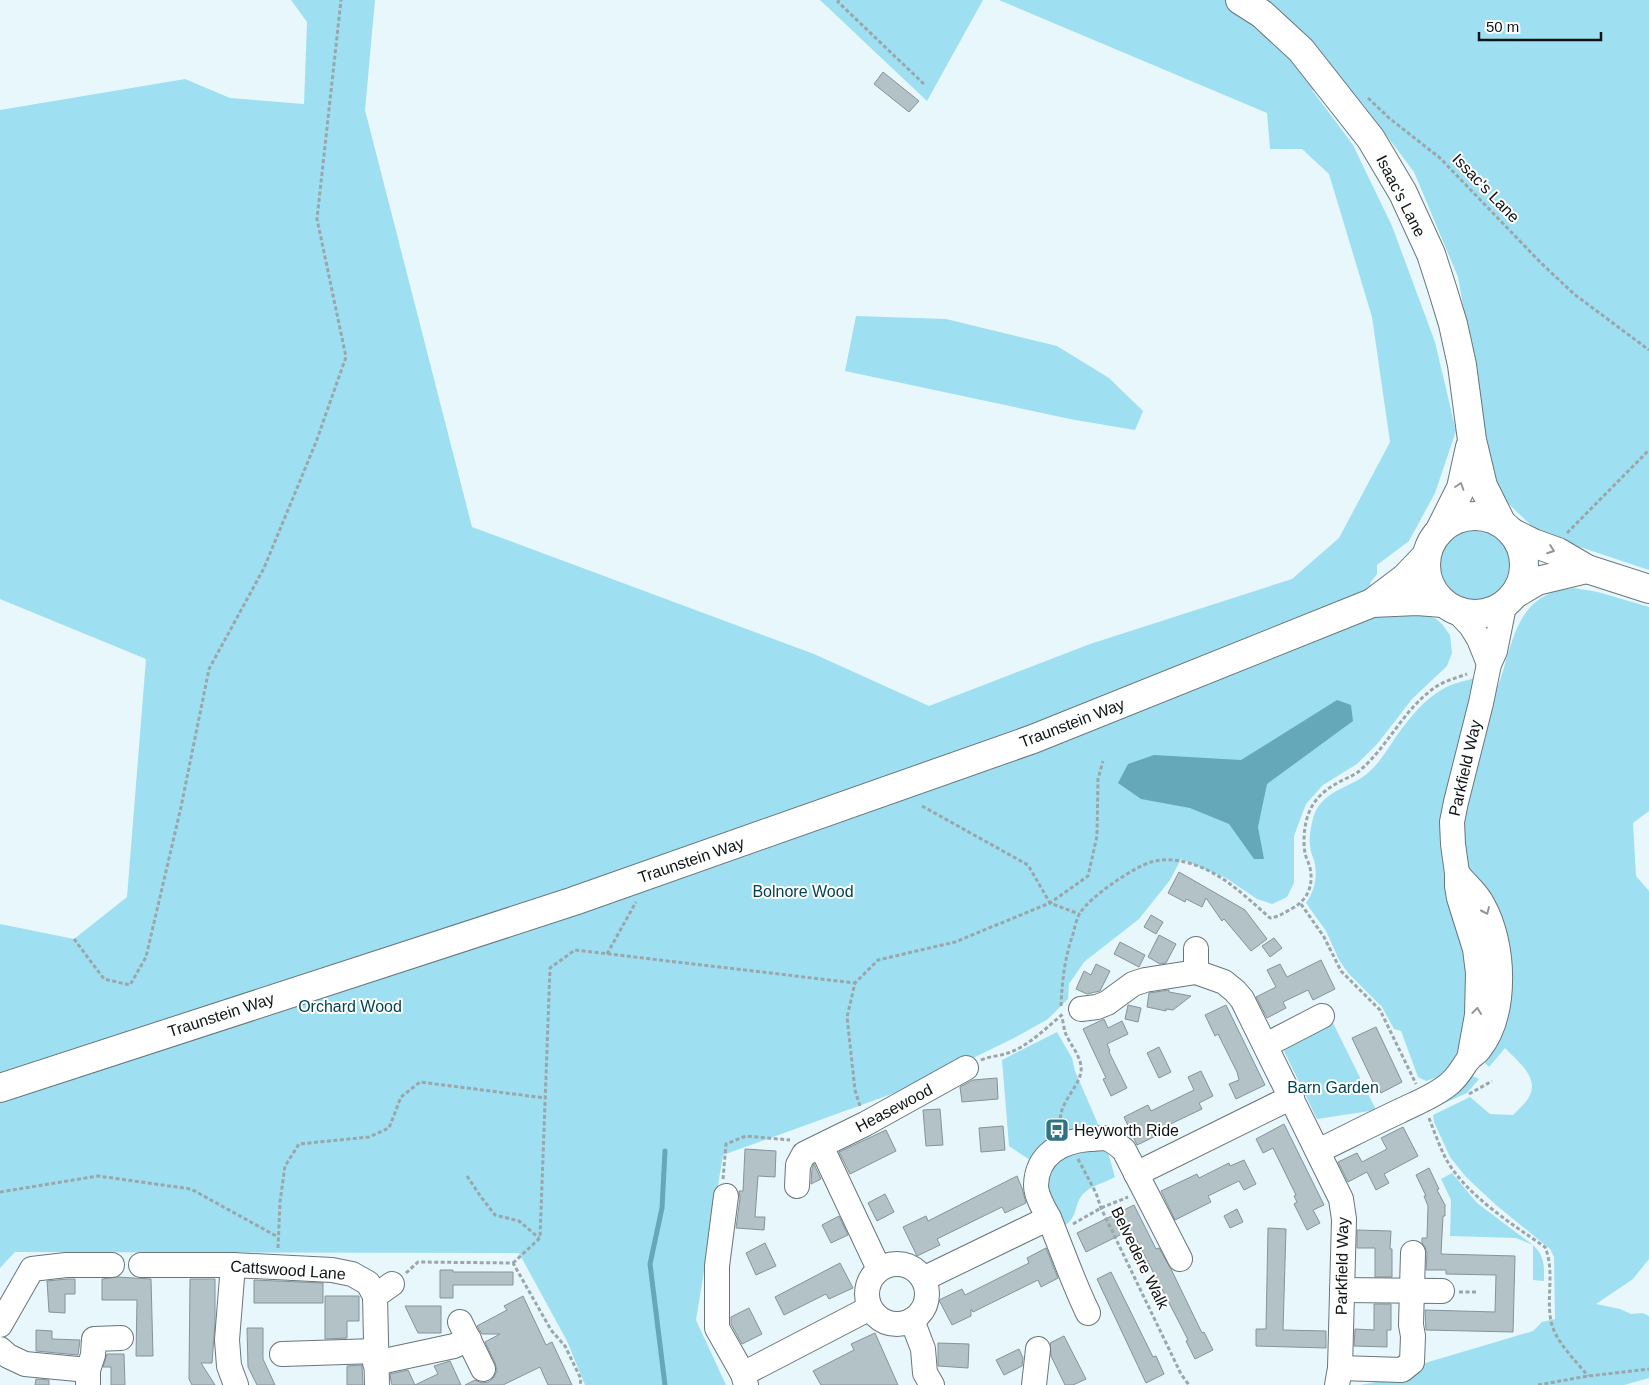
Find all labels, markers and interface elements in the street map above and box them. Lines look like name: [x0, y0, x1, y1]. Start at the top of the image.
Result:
scale bar: [1479, 10, 1602, 42]
text: 50 m: [1486, 18, 1519, 35]
street label: Issac's Lane: [1449, 150, 1523, 226]
street label: Isaac's Lane: [1373, 152, 1429, 240]
one-way arrow: [1455, 483, 1465, 491]
one-way arrow: [1546, 544, 1554, 554]
street label: Traunstein Way: [1017, 695, 1127, 751]
street label: Parkfield Way: [1446, 718, 1484, 818]
street label: Traunstein Way: [636, 834, 746, 886]
park label: Bolnore Wood: [752, 883, 854, 900]
one-way arrow: [1480, 906, 1491, 915]
street label: Traunstein Way: [166, 990, 276, 1040]
park label: Orchard Wood: [298, 998, 402, 1015]
one-way arrow: [1471, 1006, 1482, 1014]
park label: Barn Garden: [1287, 1079, 1379, 1096]
street label: Heasewood: [853, 1081, 935, 1135]
bus stop icon: Heyworth Ride: [1044, 1117, 1070, 1143]
place label: Heyworth Ride: [1074, 1122, 1179, 1139]
street label: Belvedere Walk: [1108, 1204, 1173, 1313]
street label: Parkfield Way: [1333, 1217, 1351, 1315]
street label: Cattswood Lane: [230, 1257, 346, 1283]

